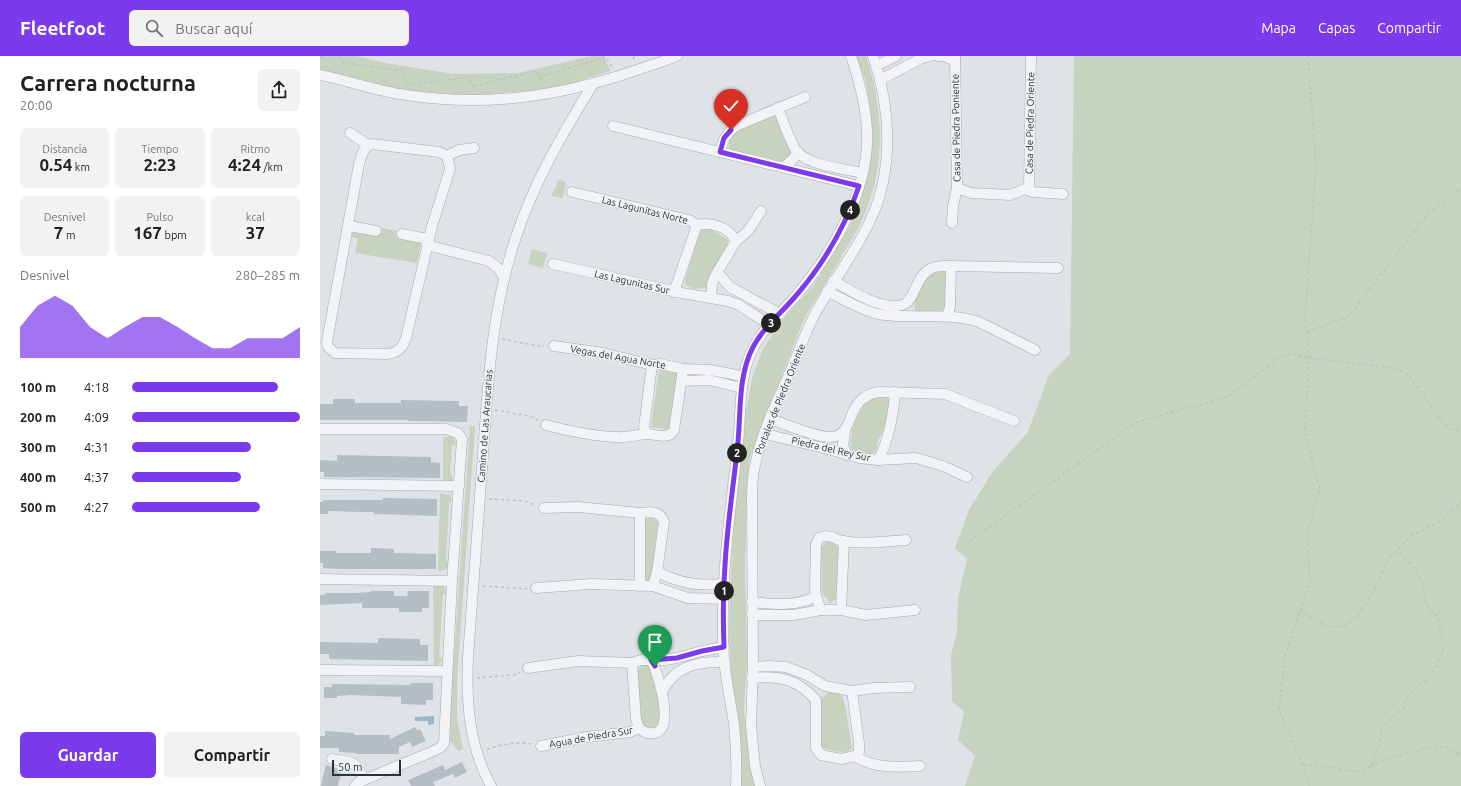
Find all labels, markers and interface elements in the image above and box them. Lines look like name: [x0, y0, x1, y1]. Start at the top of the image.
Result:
search box: [129, 10, 409, 46]
text: Fleetfoot: [20, 17, 105, 39]
icon: search: [143, 17, 165, 39]
text: Buscar aquí: [175, 20, 252, 37]
text: Mapa: [1261, 20, 1296, 36]
text: Capas: [1318, 20, 1355, 36]
text: Compartir: [1377, 20, 1441, 36]
button: share: [258, 69, 300, 111]
text: Carrera nocturna: [20, 70, 196, 95]
street label: Casa de Piedra Oriente: [1024, 72, 1036, 174]
street label: Casa de Piedra Poniente: [950, 74, 962, 182]
pin: [714, 89, 748, 130]
icon: check: [720, 95, 742, 117]
text: 20:00: [20, 98, 53, 112]
text: Distancia: [42, 143, 87, 155]
text: Tiempo: [141, 143, 179, 155]
text: Ritmo: [240, 143, 270, 155]
text: 0.54: [39, 155, 72, 174]
text: 2:23: [144, 155, 176, 174]
text: 4:24: [228, 155, 261, 174]
text: km: [72, 161, 90, 173]
text: /km: [261, 161, 283, 173]
street label: Las Lagunitas Norte: [601, 194, 689, 226]
pin: 4: [840, 200, 860, 220]
text: 4: [847, 204, 853, 216]
text: Desnivel: [44, 211, 86, 223]
text: Pulso: [147, 211, 173, 223]
text: kcal: [246, 211, 265, 223]
text: 7: [54, 223, 63, 242]
text: 167: [133, 223, 162, 242]
text: 37: [246, 223, 265, 242]
text: m: [63, 229, 75, 241]
text: bpm: [162, 229, 187, 241]
text: Desnivel: [20, 268, 69, 282]
text: 280–285 m: [235, 268, 300, 282]
street label: Las Lagunitas Sur: [593, 268, 671, 296]
pin: 3: [761, 313, 781, 333]
text: 3: [768, 317, 774, 329]
street label: Portales de Piedra Oriente: [753, 342, 807, 456]
street label: Vegas del Agua Norte: [569, 343, 667, 371]
street label: Camino de Las Araucarias: [476, 369, 494, 483]
text: 100 m: [20, 380, 56, 394]
text: 4:18: [84, 380, 109, 394]
text: 200 m: [20, 410, 56, 424]
text: 4:09: [84, 410, 109, 424]
street label: Piedra del Rey Sur: [790, 435, 872, 463]
text: 300 m: [20, 440, 56, 454]
text: 4:31: [84, 440, 109, 454]
pin: 2: [727, 443, 747, 463]
text: 2: [734, 447, 740, 459]
text: 400 m: [20, 470, 56, 484]
text: 4:37: [84, 470, 109, 484]
text: 500 m: [20, 500, 56, 514]
text: 4:27: [84, 500, 109, 514]
pin: 1: [714, 581, 734, 601]
text: 1: [721, 585, 727, 597]
pin: [638, 625, 672, 666]
icon: arrive: [644, 631, 666, 653]
street label: Agua de Piedra Sur: [548, 724, 634, 750]
button: Guardar: [20, 732, 156, 778]
button: Compartir: [164, 732, 300, 778]
scale bar: [332, 758, 401, 777]
text: 50 m: [338, 761, 362, 773]

